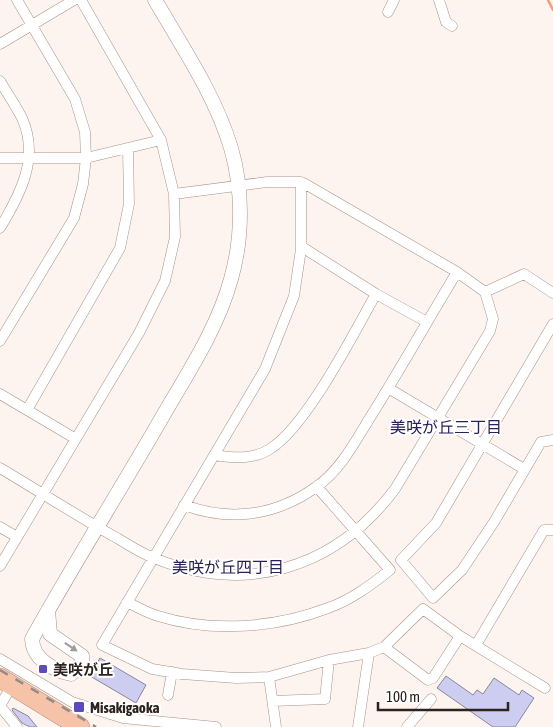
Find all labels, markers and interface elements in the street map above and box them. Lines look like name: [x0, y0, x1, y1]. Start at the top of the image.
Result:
district label: 美咲が丘三丁目: [390, 418, 502, 436]
district label: 美咲が丘四丁目: [172, 558, 284, 576]
one-way arrow: [64, 642, 78, 652]
place label: 美咲が丘: [53, 661, 113, 678]
marker: 美咲が丘: [37, 663, 49, 675]
scale bar: [378, 680, 508, 712]
text: 100 m: [386, 688, 420, 705]
place label: Misakigaoka: [90, 699, 160, 716]
marker: Misakigaoka: [72, 700, 86, 714]

